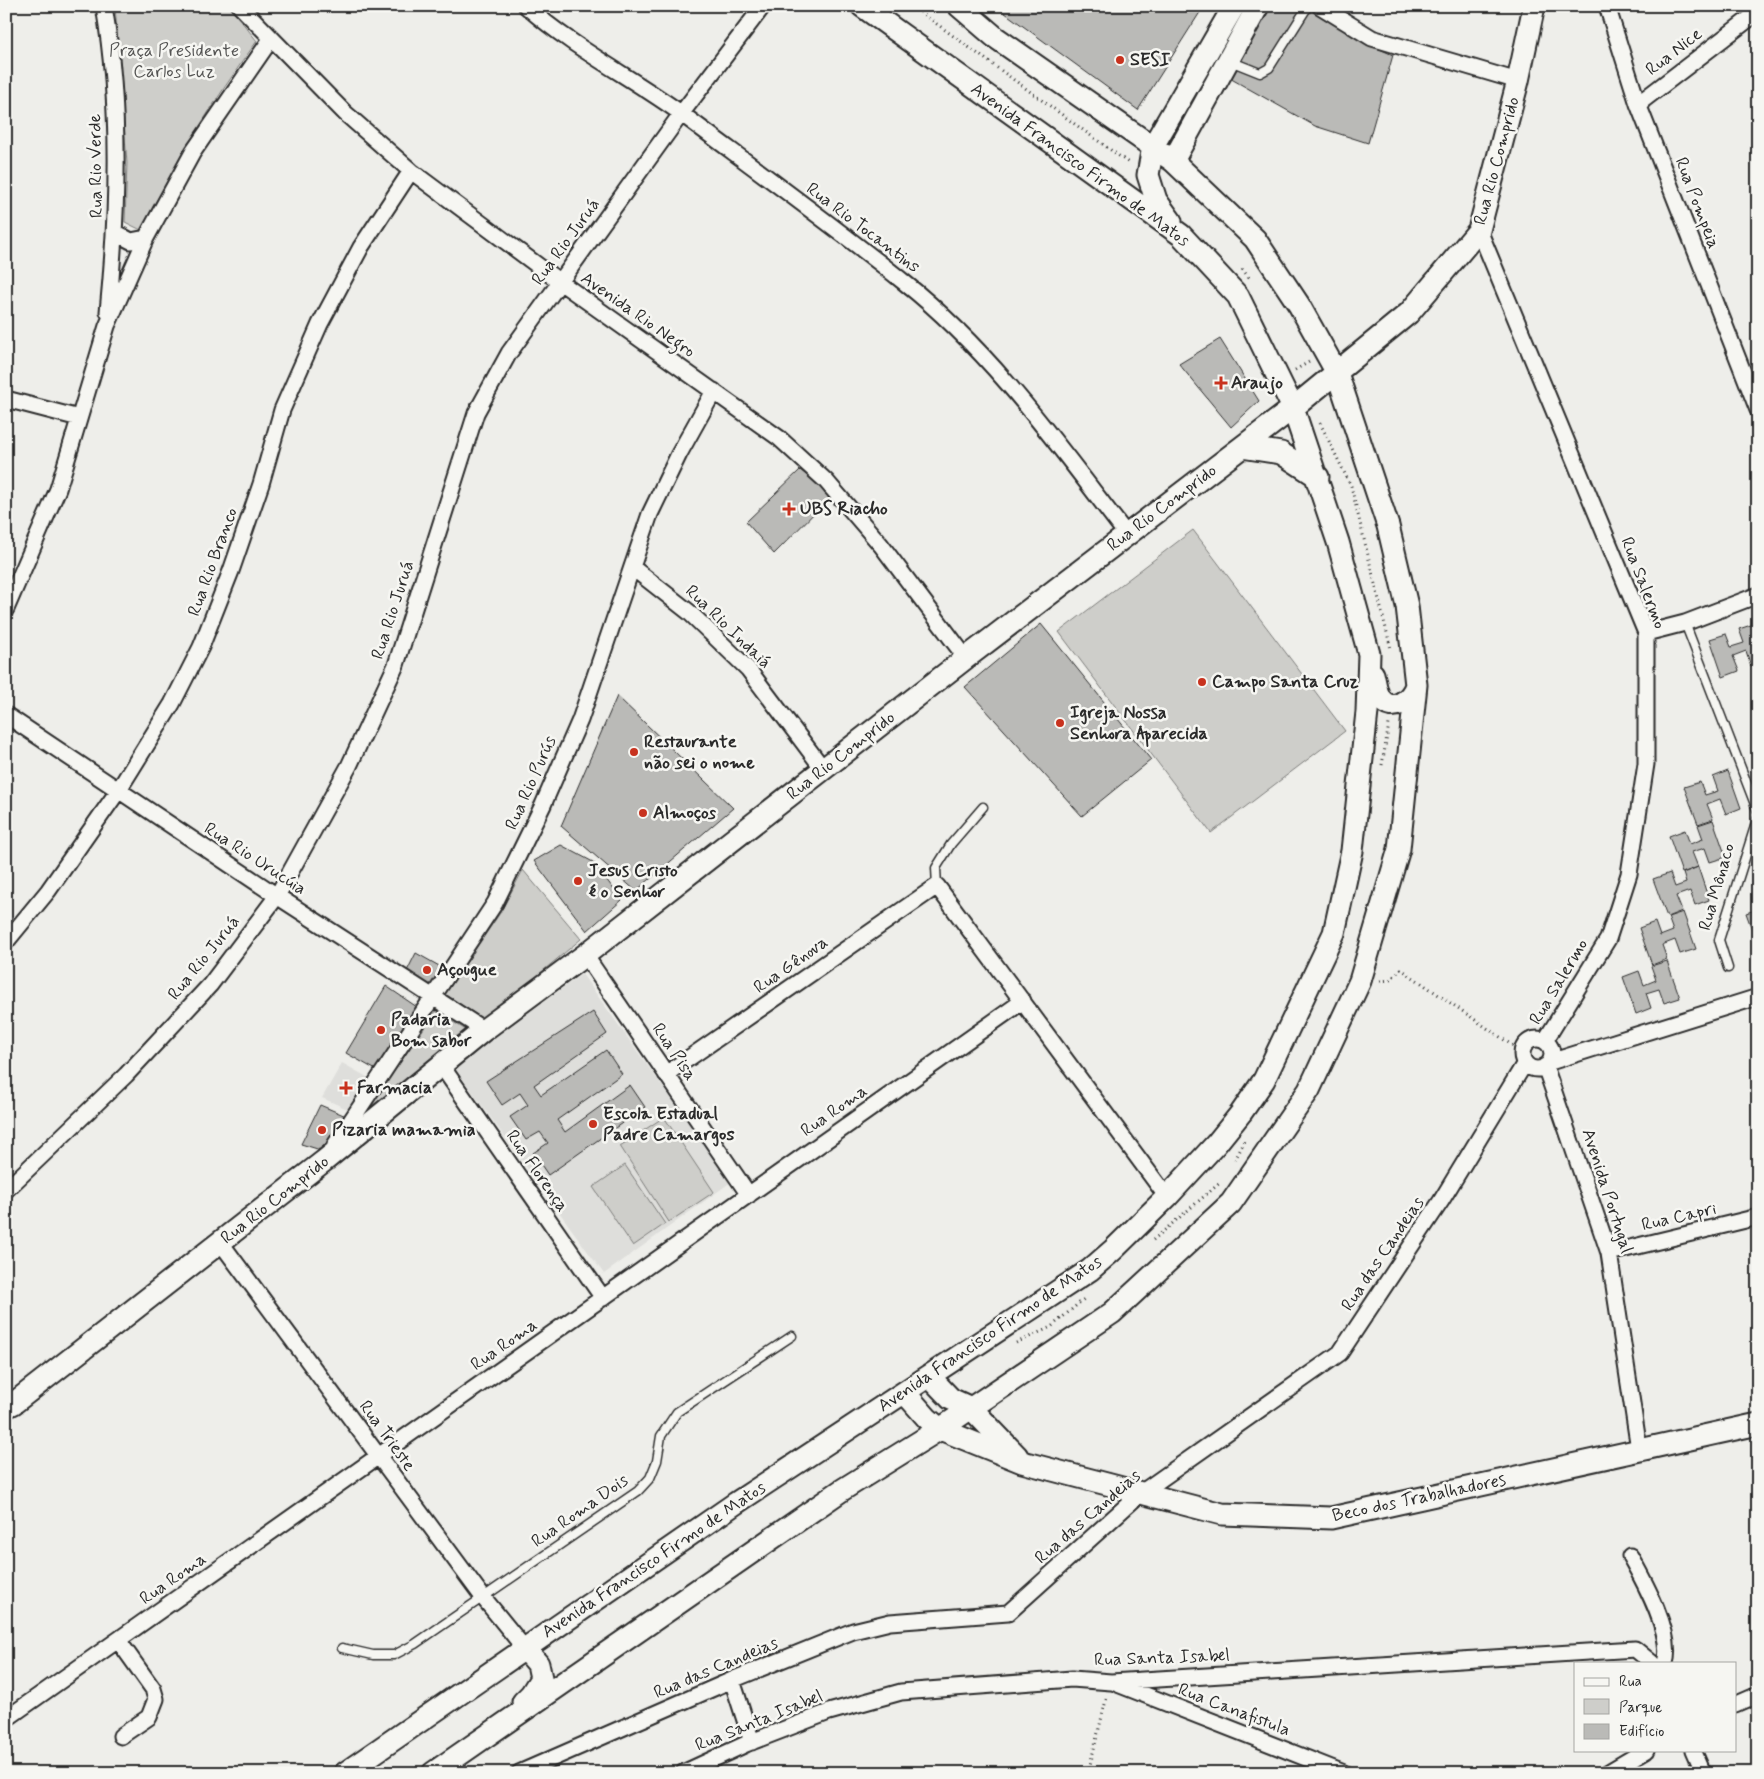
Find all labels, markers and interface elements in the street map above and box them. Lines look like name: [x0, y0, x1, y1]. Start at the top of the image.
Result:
street label: Rua Nice: [1641, 22, 1707, 82]
park label: Praça Presidente Carlos Luz: [109, 39, 239, 84]
place label: SESI: [1130, 48, 1171, 72]
marker: SESI: [1114, 54, 1126, 66]
street label: Avenida Francisco Firmo de Matos: [966, 77, 1194, 253]
street label: Rua Rio Comprido: [1468, 94, 1526, 228]
street label: Rua Rio Verde: [83, 114, 109, 218]
street label: Rua Pompeia: [1669, 154, 1725, 252]
street label: Rua Rio Tocantins: [801, 177, 925, 279]
street label: Rua Rio Juruá: [526, 194, 606, 290]
street label: Avenida Rio Negro: [575, 266, 700, 365]
place label: Araujo: [1231, 371, 1283, 395]
marker: Araujo: [1215, 377, 1227, 389]
street label: Rua Rio Comprido: [1102, 459, 1222, 557]
place label: UBS Riacho: [800, 497, 888, 521]
marker: UBS Riacho: [782, 502, 796, 516]
street label: Rua Rio Branco: [182, 504, 244, 620]
street label: Rua Salermo: [1615, 534, 1671, 632]
street label: Rua Rio Juruá: [366, 558, 420, 662]
street label: Rua Rio Indaiá: [680, 580, 776, 674]
place label: Campo Santa Cruz: [1212, 670, 1359, 694]
marker: Campo Santa Cruz: [1196, 676, 1208, 688]
place label: Igreja Nossa Senhora Aparecida: [1070, 701, 1208, 747]
street label: Rua Rio Comprido: [782, 706, 900, 806]
marker: Igreja Nossa Senhora Aparecida: [1054, 717, 1066, 729]
place label: Restaurante não sei o nome: [644, 730, 755, 775]
street label: Rua Rio Purús: [500, 732, 562, 834]
marker: Restaurante não sei o nome: [628, 746, 640, 758]
place label: Almoços: [653, 801, 716, 825]
marker: Almoços: [637, 807, 649, 819]
street label: Rua Rio Urucúia: [199, 817, 311, 901]
street label: Rua Mônaco: [1693, 841, 1741, 933]
place label: Jesus Cristo é o Senhor: [588, 859, 678, 904]
marker: Jesus Cristo é o Senhor: [572, 875, 584, 887]
street label: Rua Rio Juruá: [162, 911, 246, 1005]
street label: Rua Gênova: [749, 931, 833, 999]
street label: Rua Salermo: [1524, 935, 1594, 1029]
place label: Açougue: [437, 958, 497, 982]
marker: Açougue: [421, 964, 433, 976]
place label: Padaria Bom sabor: [391, 1008, 472, 1053]
street label: Rua Pisa: [646, 1019, 702, 1085]
marker: Padaria Bom sabor: [375, 1024, 387, 1036]
place label: Farmacia: [357, 1076, 432, 1100]
street label: Rua Roma: [796, 1079, 872, 1143]
marker: Farmacia: [339, 1081, 353, 1095]
place label: Escola Estadual Padre Camargos: [603, 1102, 734, 1147]
place label: Pizaria mamamia: [332, 1118, 476, 1142]
marker: Escola Estadual Padre Camargos: [587, 1118, 599, 1130]
marker: Pizaria mamamia: [316, 1124, 328, 1136]
street label: Rua Florença: [500, 1125, 574, 1217]
street label: Avenida Portugal: [1576, 1126, 1638, 1256]
street label: Rua Rio Comprido: [216, 1150, 334, 1250]
street label: Rua das Candeias: [1336, 1192, 1430, 1316]
street label: Rua Capri: [1639, 1197, 1719, 1237]
street label: Avenida Francisco Firmo de Matos: [873, 1250, 1107, 1418]
street label: Rua Roma: [466, 1313, 542, 1377]
street label: Rua Trieste: [353, 1396, 421, 1476]
street label: Rua das Candeias: [1030, 1464, 1146, 1570]
street label: Beco dos Trabalhadores: [1330, 1468, 1508, 1528]
street label: Rua Roma Dois: [527, 1469, 633, 1553]
street label: Avenida Francisco Firmo de Matos: [537, 1476, 771, 1644]
street label: Rua Roma: [135, 1547, 211, 1611]
street label: Rua das Candeias: [650, 1631, 782, 1705]
street label: Rua Santa Isabel: [1094, 1644, 1230, 1672]
legend: [1574, 1662, 1736, 1752]
text: Rua: [1619, 1672, 1642, 1692]
street label: Rua Canafistula: [1175, 1678, 1293, 1742]
street label: Rua Santa Isabel: [692, 1684, 826, 1758]
text: Parque: [1619, 1698, 1662, 1718]
text: Edifício: [1619, 1722, 1664, 1742]

